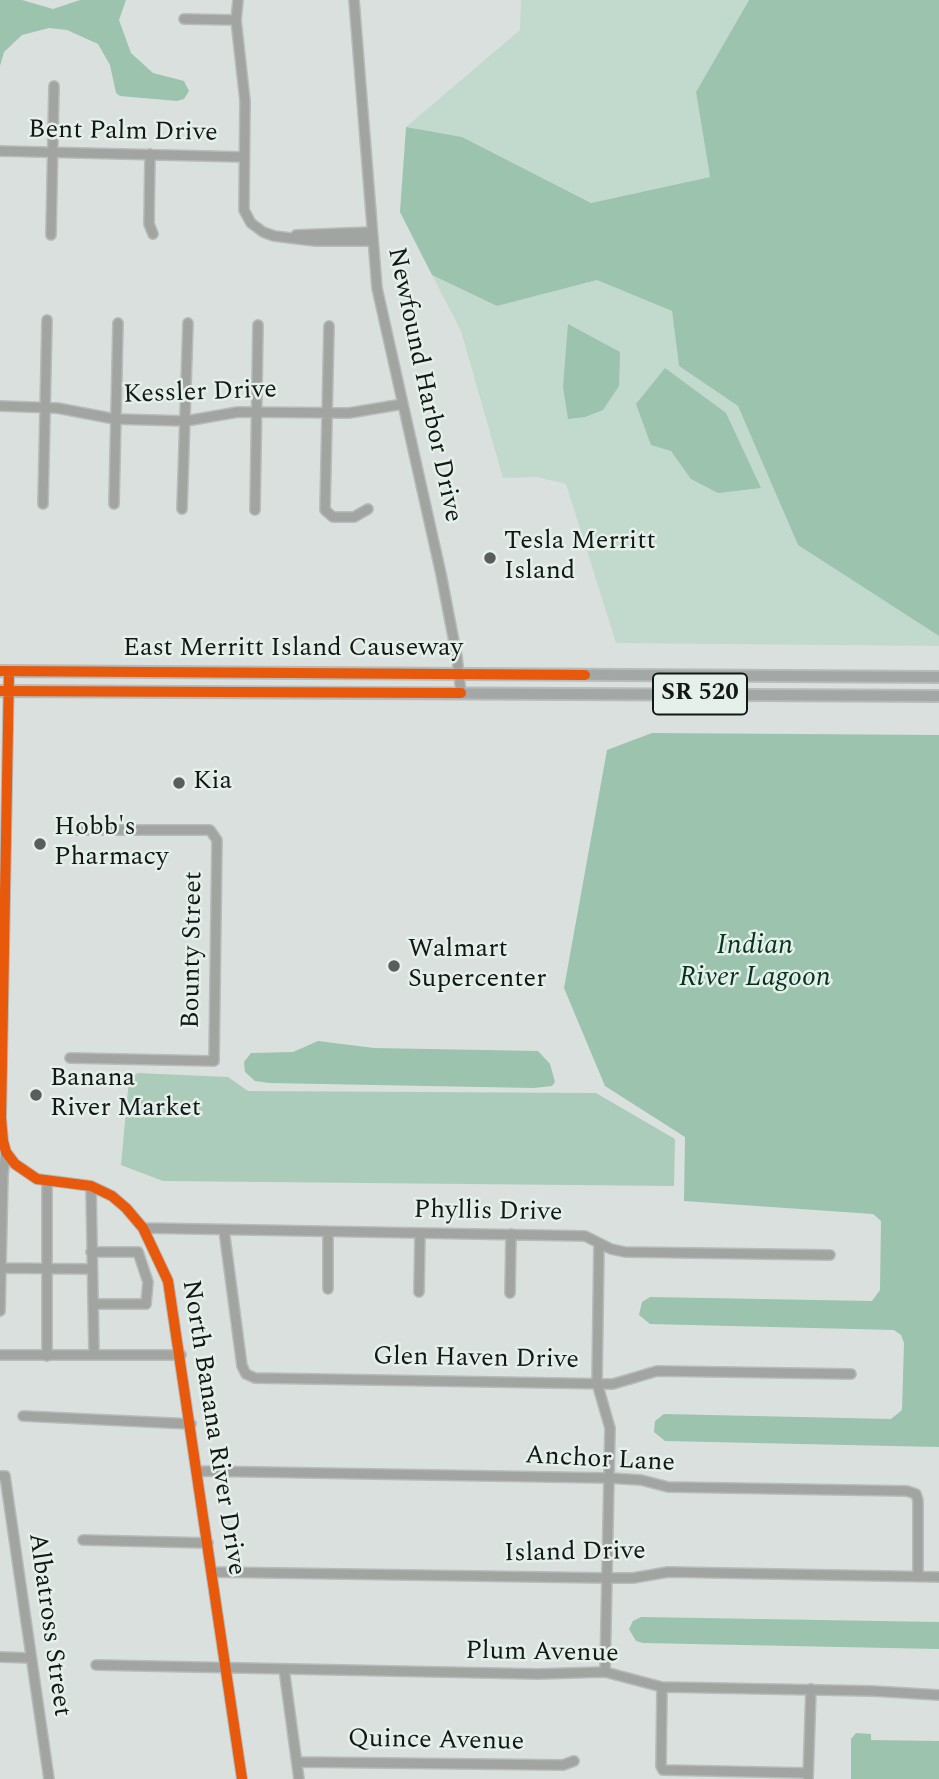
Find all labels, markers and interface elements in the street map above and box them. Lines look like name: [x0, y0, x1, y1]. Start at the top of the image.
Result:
street label: Bent Palm Drive: [28, 116, 218, 150]
street label: Newfound Harbor Drive: [379, 245, 467, 525]
street label: Kessler Drive: [123, 376, 277, 412]
place label: Tesla Merritt Island: [504, 527, 656, 588]
marker: Tesla Merritt Island: [482, 550, 498, 566]
street label: East Merritt Island Causeway: [123, 634, 463, 666]
road number: SR 520: [653, 674, 747, 714]
place label: Kia: [193, 767, 232, 799]
marker: Kia: [171, 775, 187, 791]
place label: Hobb's Pharmacy: [54, 813, 169, 874]
marker: Hobb's Pharmacy: [32, 836, 48, 852]
street label: Bounty Street: [177, 871, 211, 1029]
water label: Indian River Lagoon: [679, 931, 831, 997]
place label: Walmart Supercenter: [408, 935, 546, 996]
marker: Walmart Supercenter: [386, 958, 402, 974]
place label: Banana River Market: [50, 1064, 201, 1126]
marker: Banana River Market: [28, 1087, 44, 1103]
street label: Phyllis Drive: [413, 1196, 563, 1230]
street label: North Banana River Drive: [173, 1278, 251, 1578]
street label: Glen Haven Drive: [373, 1343, 579, 1377]
street label: Anchor Lane: [524, 1441, 676, 1481]
street label: Albatross Street: [20, 1531, 76, 1719]
street label: Island Drive: [504, 1537, 646, 1571]
street label: Plum Avenue: [465, 1637, 619, 1671]
street label: Quince Avenue: [348, 1725, 524, 1759]

